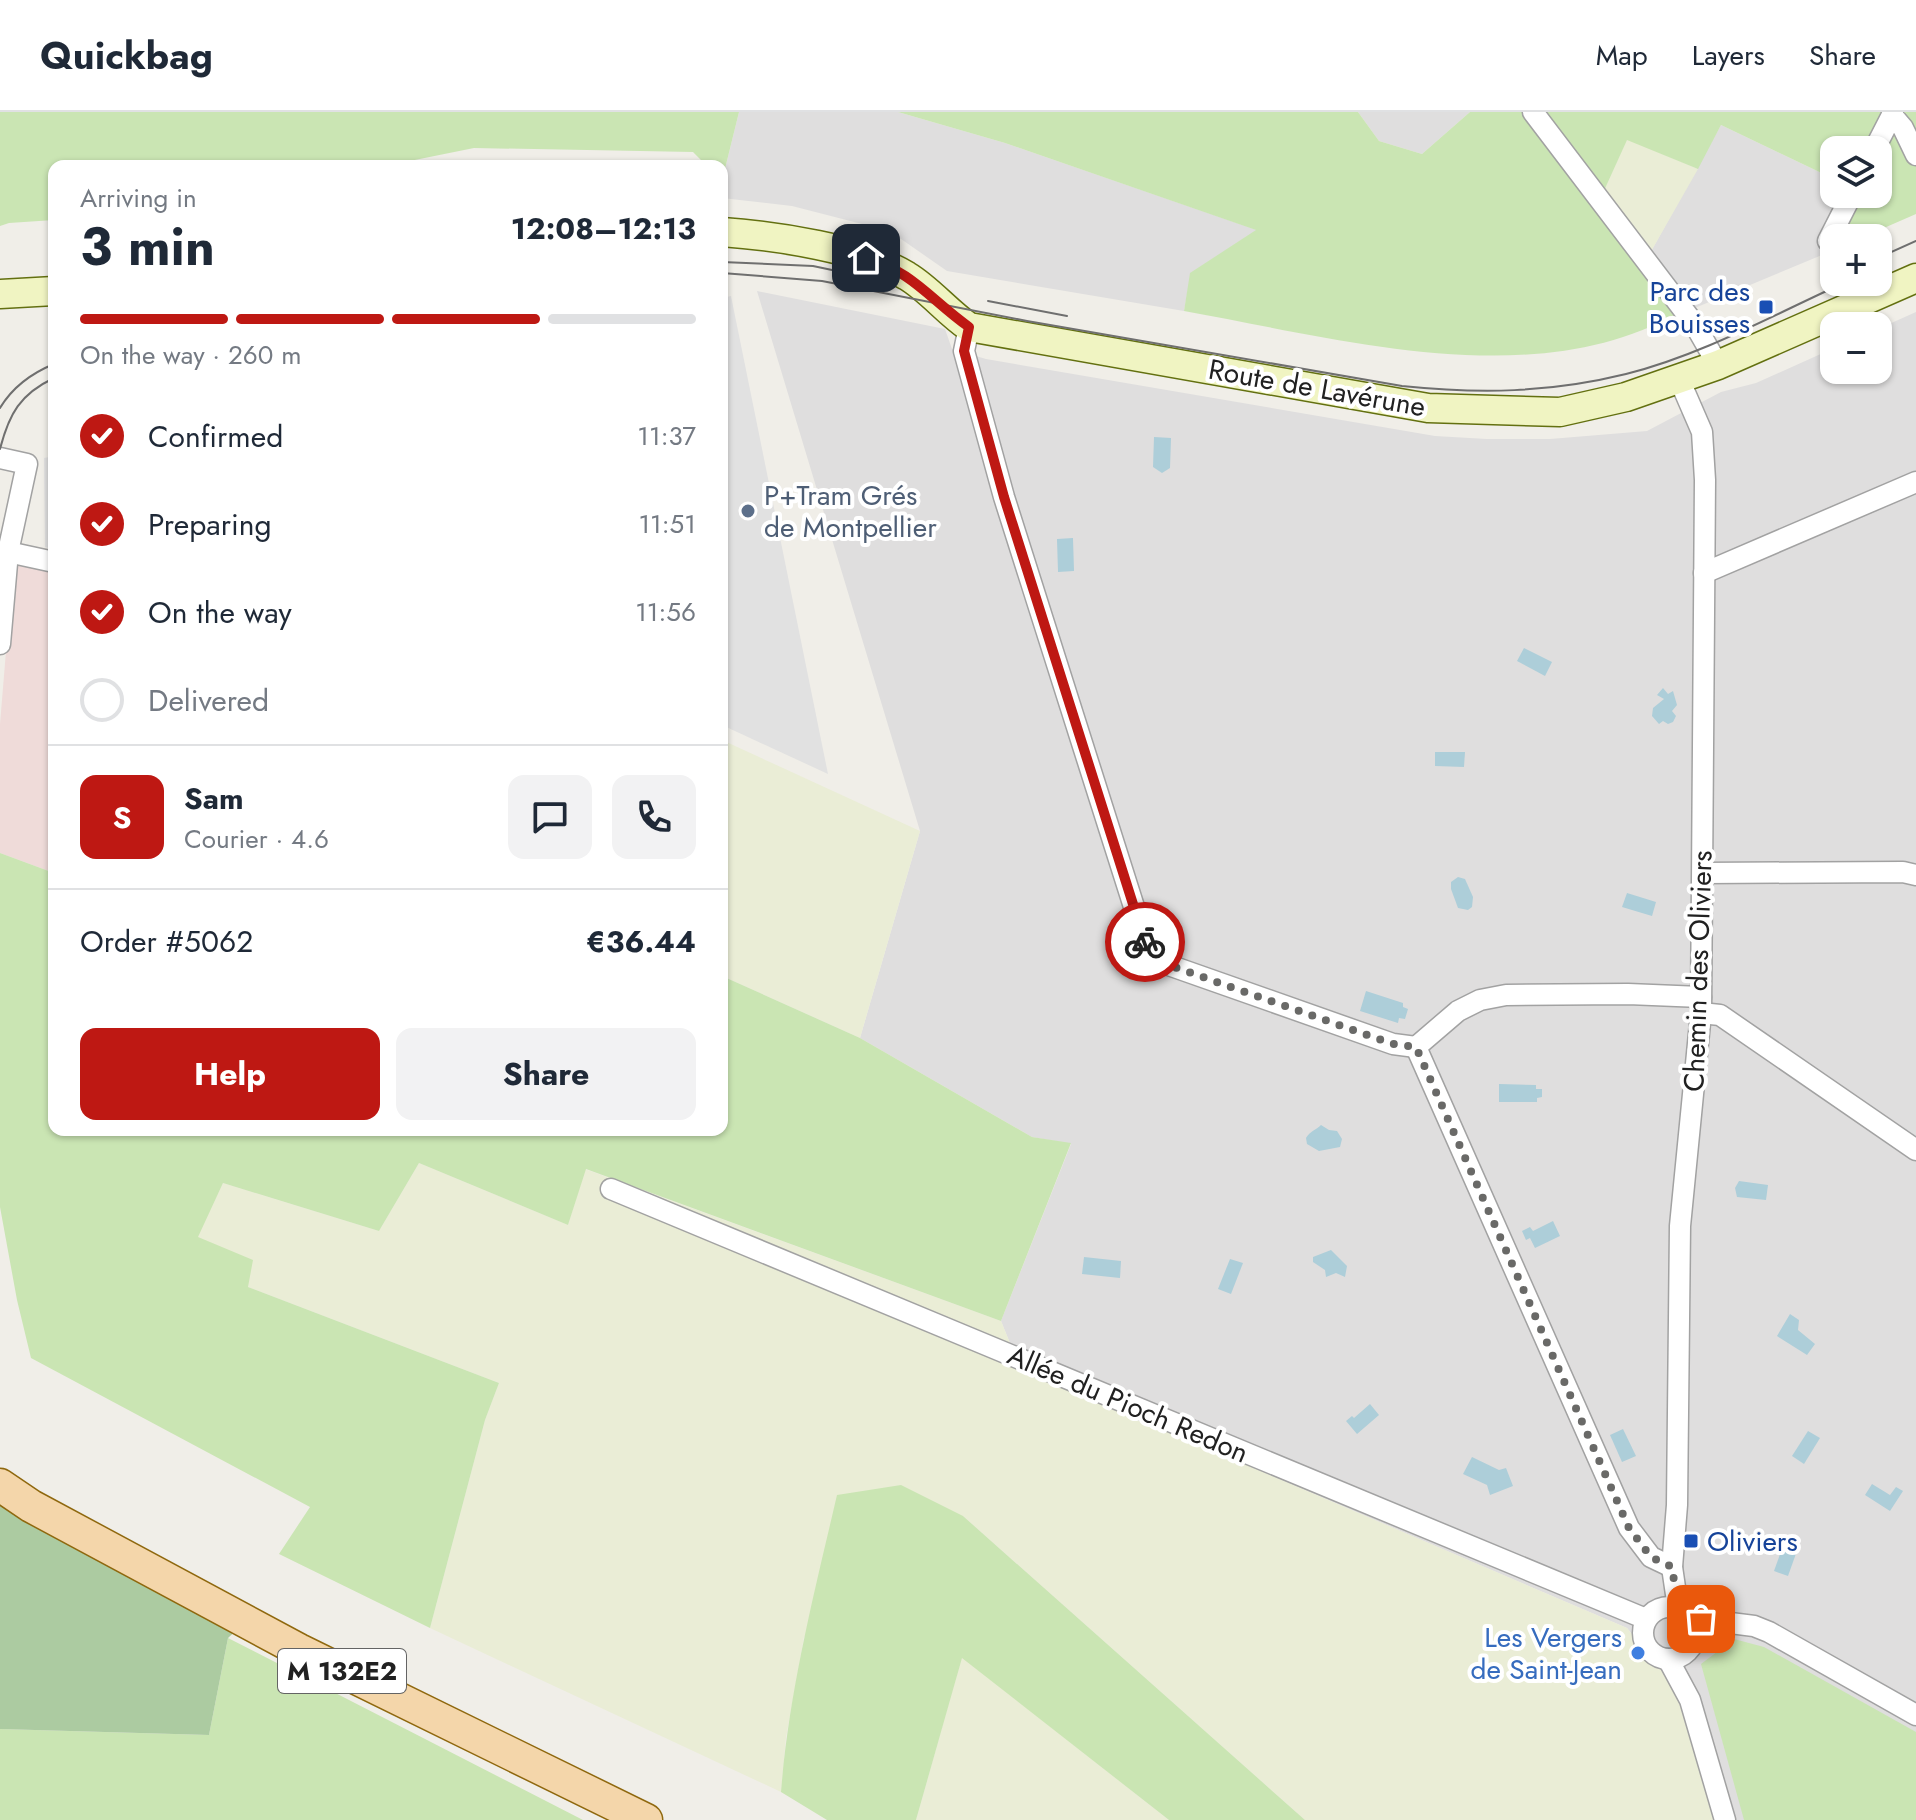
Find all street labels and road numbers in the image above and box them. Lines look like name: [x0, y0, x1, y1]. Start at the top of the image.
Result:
street label: Route de Lavérune: [1205, 349, 1429, 427]
street label: Chemin des Oliviers: [1673, 850, 1723, 1092]
street label: Allée du Pioch Redon: [1001, 1335, 1255, 1473]
road number: M 132E2: [278, 1649, 406, 1693]

